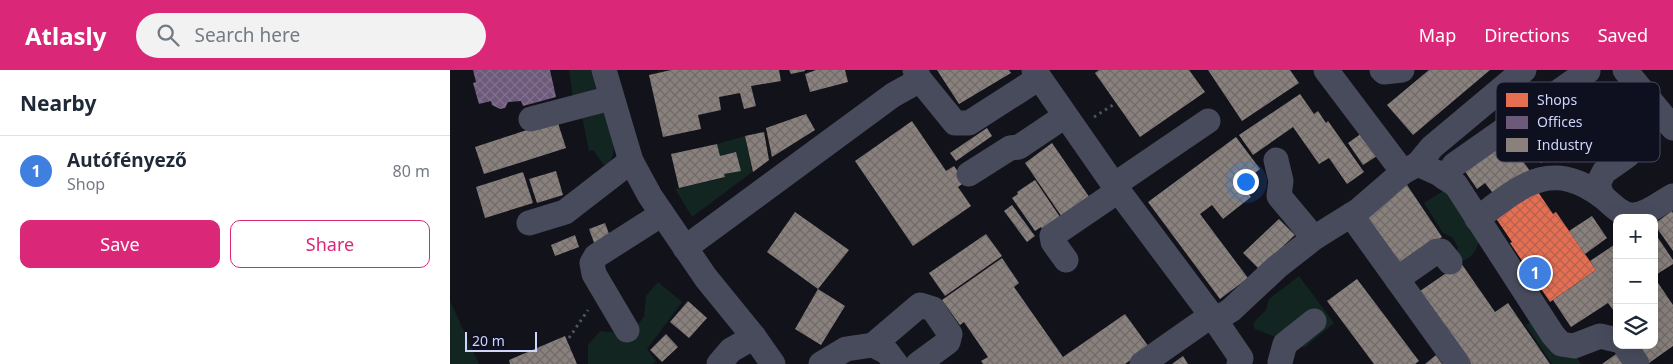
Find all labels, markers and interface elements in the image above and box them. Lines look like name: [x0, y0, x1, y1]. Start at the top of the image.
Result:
search box: [136, 13, 486, 58]
text: Atlasly: [25, 19, 106, 52]
icon: search: [154, 21, 182, 49]
text: Search here: [194, 22, 300, 48]
text: Map: [1419, 23, 1456, 47]
text: Directions: [1484, 23, 1570, 47]
text: Saved: [1598, 23, 1648, 47]
legend: [1496, 82, 1660, 162]
text: Nearby: [20, 89, 96, 117]
text: Shops: [1537, 90, 1577, 109]
text: Offices: [1537, 112, 1583, 131]
text: Industry: [1537, 135, 1593, 154]
text: Autófényező: [67, 147, 187, 173]
text: 1: [31, 160, 41, 182]
text: 80 m: [393, 160, 430, 182]
your location: [1233, 169, 1259, 195]
text: Shop: [67, 173, 105, 195]
map controls: [1613, 214, 1658, 349]
button: +: [1613, 214, 1658, 259]
button: Save: [20, 220, 220, 268]
button: Share: [230, 220, 430, 268]
pin: 1: [1519, 254, 1551, 292]
button: −: [1613, 259, 1658, 304]
button: layers: [1613, 304, 1658, 349]
scale bar: [465, 329, 538, 352]
text: 20 m: [472, 331, 505, 350]

